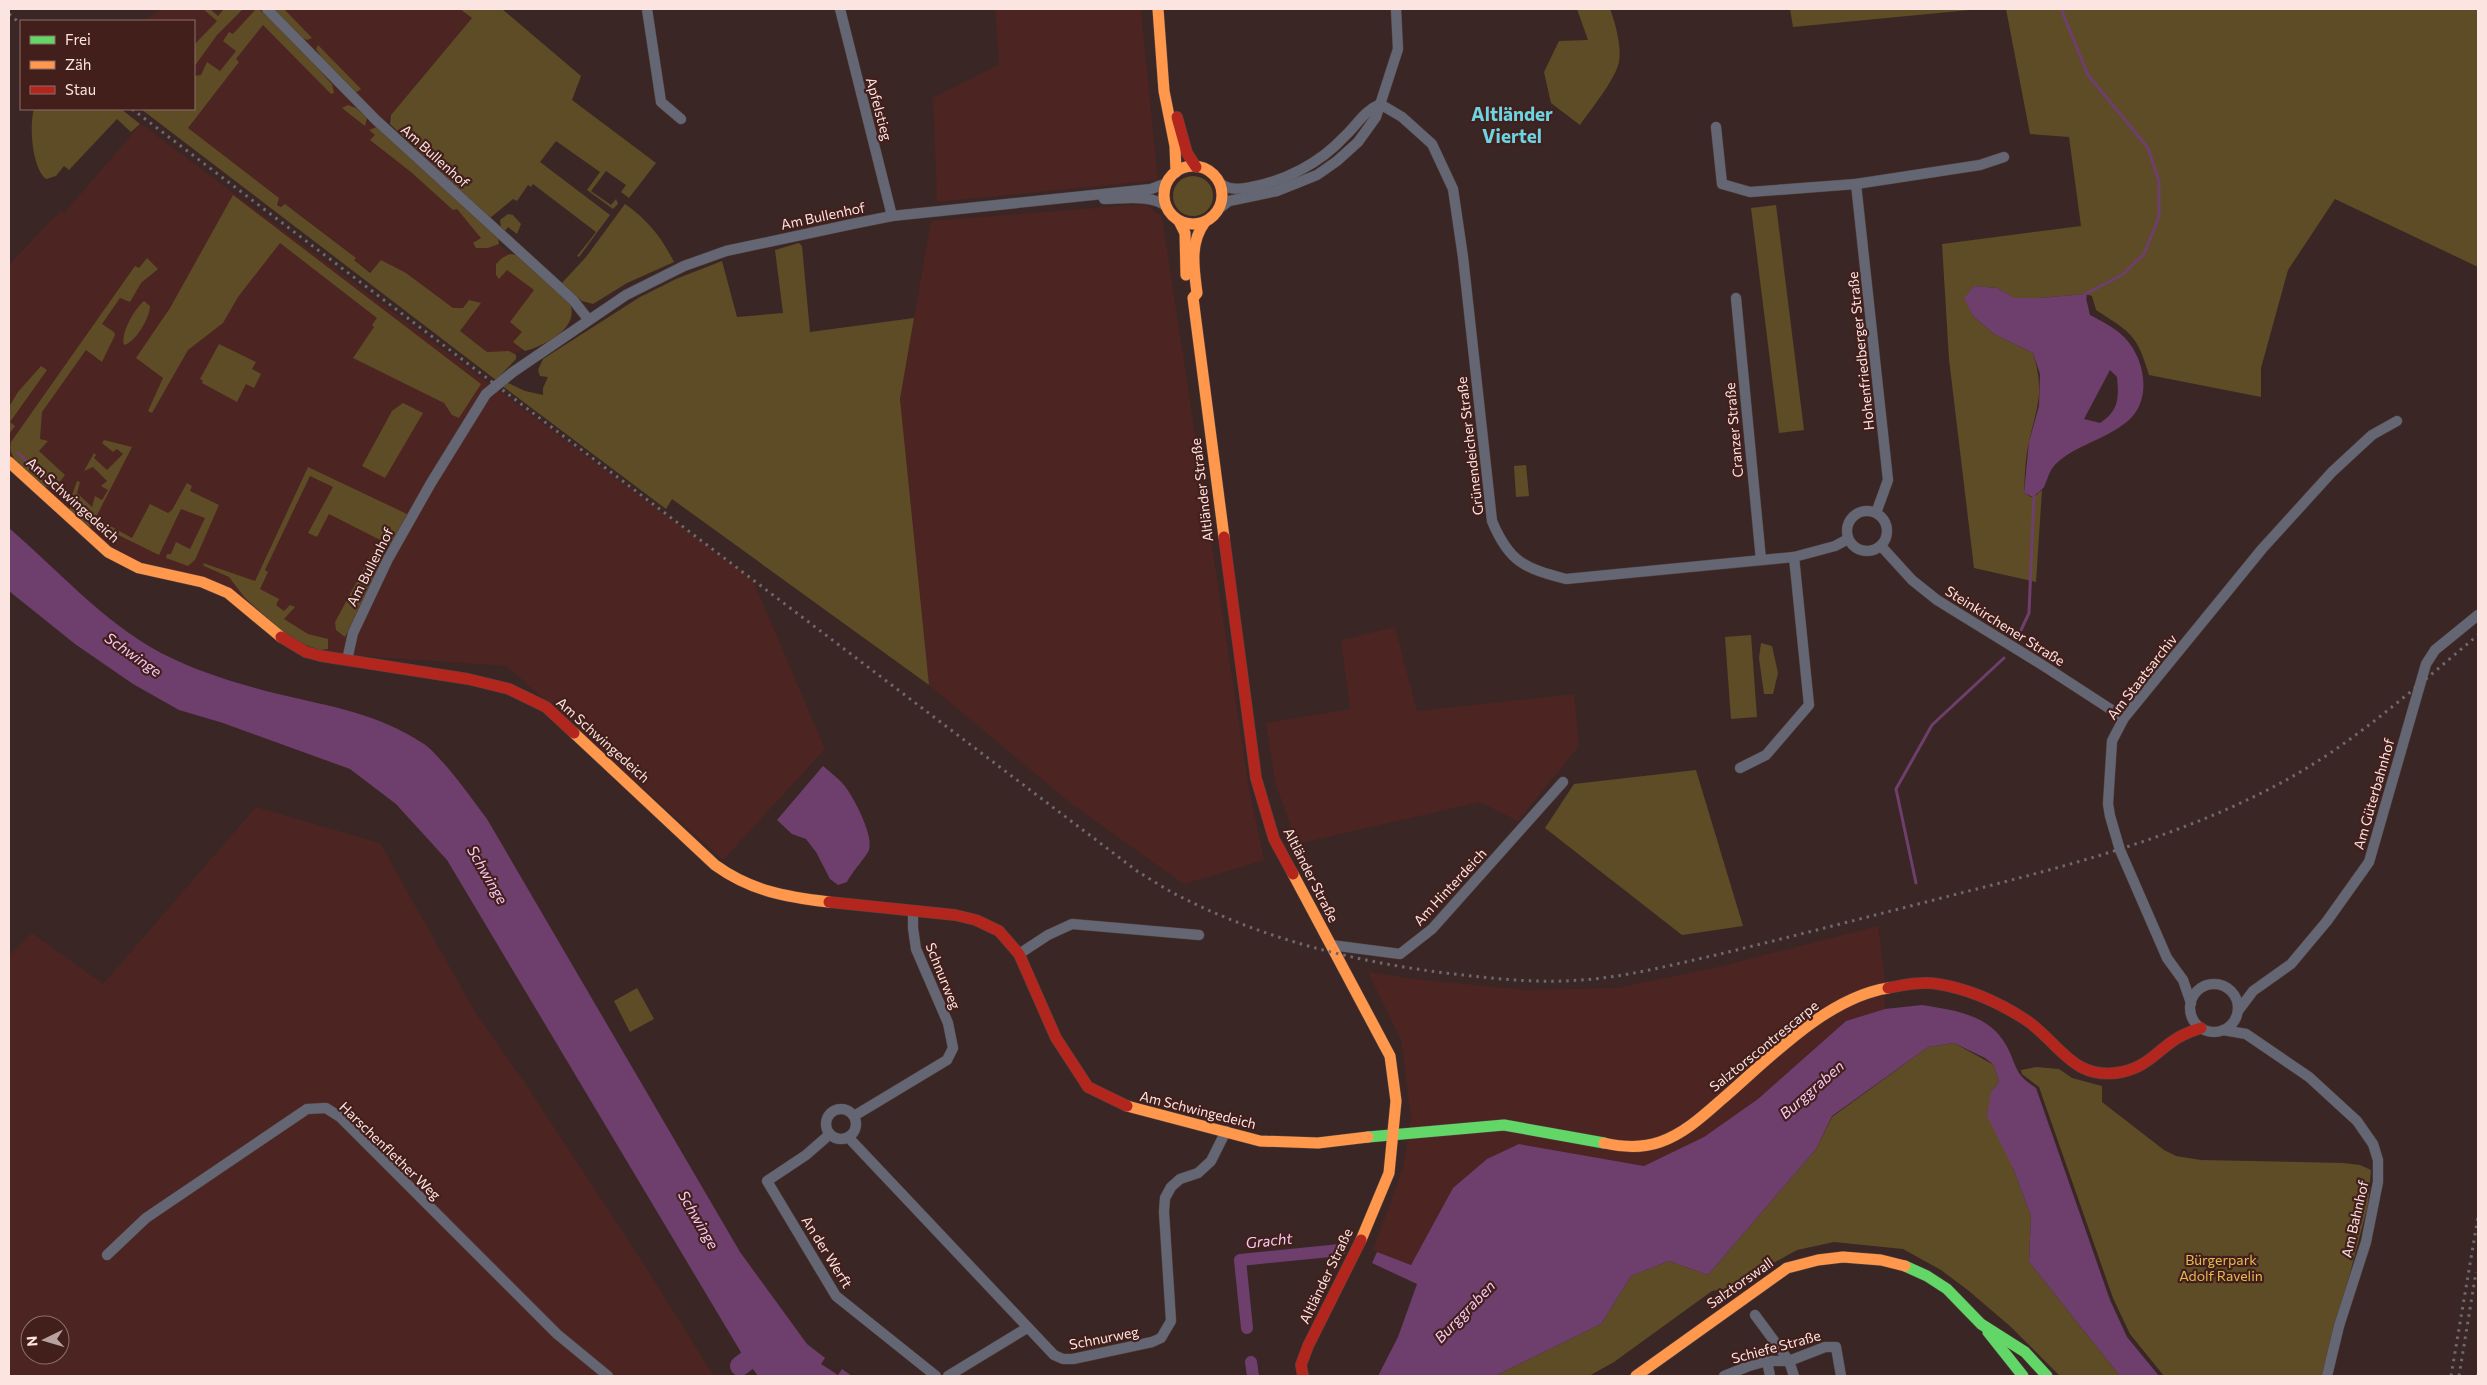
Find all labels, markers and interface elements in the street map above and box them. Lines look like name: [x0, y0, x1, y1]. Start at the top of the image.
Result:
legend: [20, 20, 195, 110]
text: Frei: [65, 30, 91, 48]
text: Zäh: [65, 55, 91, 73]
street label: Apfelstieg: [863, 75, 896, 143]
text: Stau: [65, 80, 96, 98]
district label: Altländer Viertel: [1471, 102, 1553, 147]
street label: Am Bullenhof: [398, 121, 473, 191]
street label: Am Bullenhof: [779, 198, 867, 233]
street label: Hohenfriedberger Straße: [1844, 271, 1877, 431]
street label: Grünendeicher Straße: [1453, 376, 1486, 516]
street label: Cranzer Straße: [1721, 382, 1746, 478]
street label: Altländer Straße: [1187, 437, 1216, 543]
street label: Am Schwingedeich: [23, 453, 123, 546]
street label: Am Bullenhof: [343, 524, 397, 609]
street label: Steinkirchener Straße: [1942, 582, 2068, 669]
water label: Schwinge: [102, 628, 165, 680]
street label: Am Staatsarchiv: [2103, 631, 2180, 723]
street label: Am Schwingedeich: [553, 693, 653, 786]
street label: Am Güterbahnhof: [2350, 736, 2398, 851]
street label: Altländer Straße: [1280, 825, 1343, 925]
water label: Schwinge: [464, 842, 512, 907]
street label: Am Hinterdeich: [1410, 845, 1490, 929]
street label: Schnurweg: [922, 940, 965, 1012]
street label: Salztorscontrescarpe: [1706, 996, 1822, 1095]
water label: Burggraben: [1775, 1056, 1847, 1122]
street label: Am Schwingedeich: [1138, 1087, 1258, 1132]
street label: Harschenflether Weg: [336, 1098, 445, 1204]
street label: Am Bahnhof: [2337, 1178, 2372, 1259]
water label: Schwinge: [675, 1187, 723, 1252]
street label: An der Werft: [799, 1213, 856, 1291]
street label: Altländer Straße: [1295, 1225, 1356, 1326]
water label: Gracht: [1245, 1229, 1294, 1251]
park label: Bürgerpark Adolf Ravelin: [2179, 1251, 2263, 1284]
street label: Salztorswall: [1703, 1254, 1776, 1312]
water label: Burggraben: [1430, 1276, 1498, 1346]
north arrow: [20, 1315, 70, 1365]
street label: Schnurweg: [1068, 1322, 1141, 1353]
street label: Schiefe Straße: [1729, 1326, 1822, 1367]
text: N: [23, 1335, 40, 1347]

